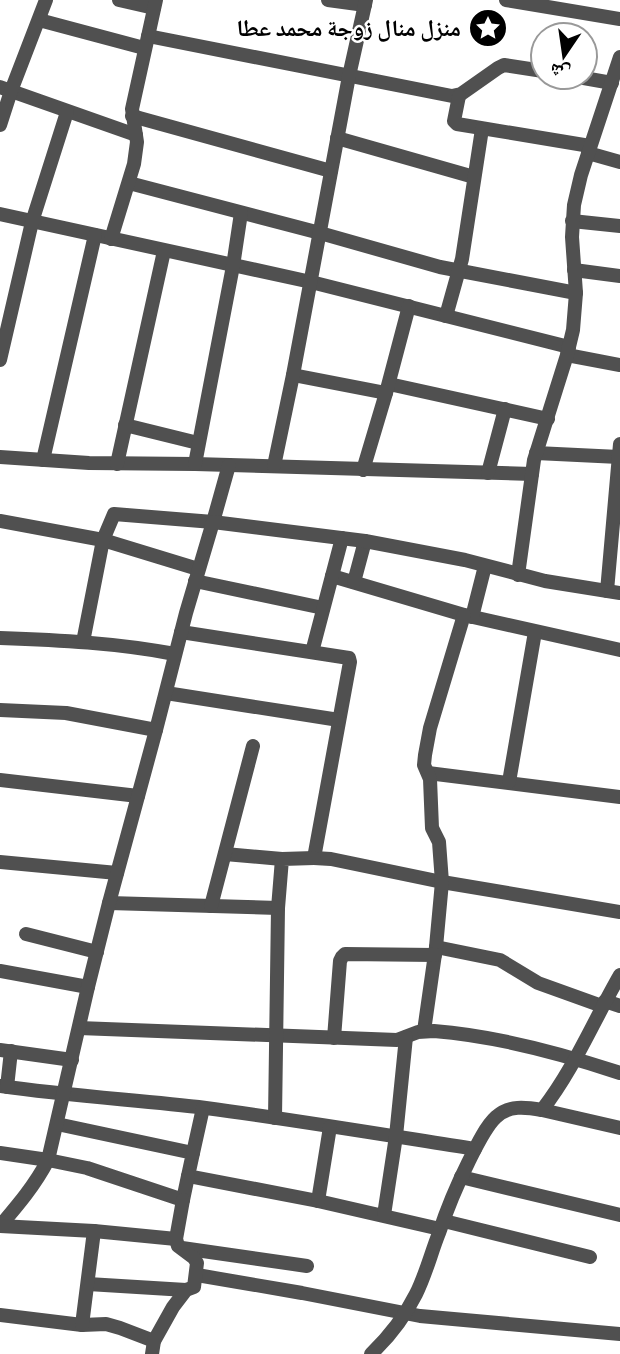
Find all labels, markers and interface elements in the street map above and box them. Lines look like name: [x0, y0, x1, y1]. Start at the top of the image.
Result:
place icon: منزل منال زوجة محمد عطا: [467, 7, 509, 49]
place label: منزل منال زوجة محمد عطا: [236, 12, 461, 45]
north arrow: [529, 21, 599, 91]
text: ش: [548, 56, 573, 87]

